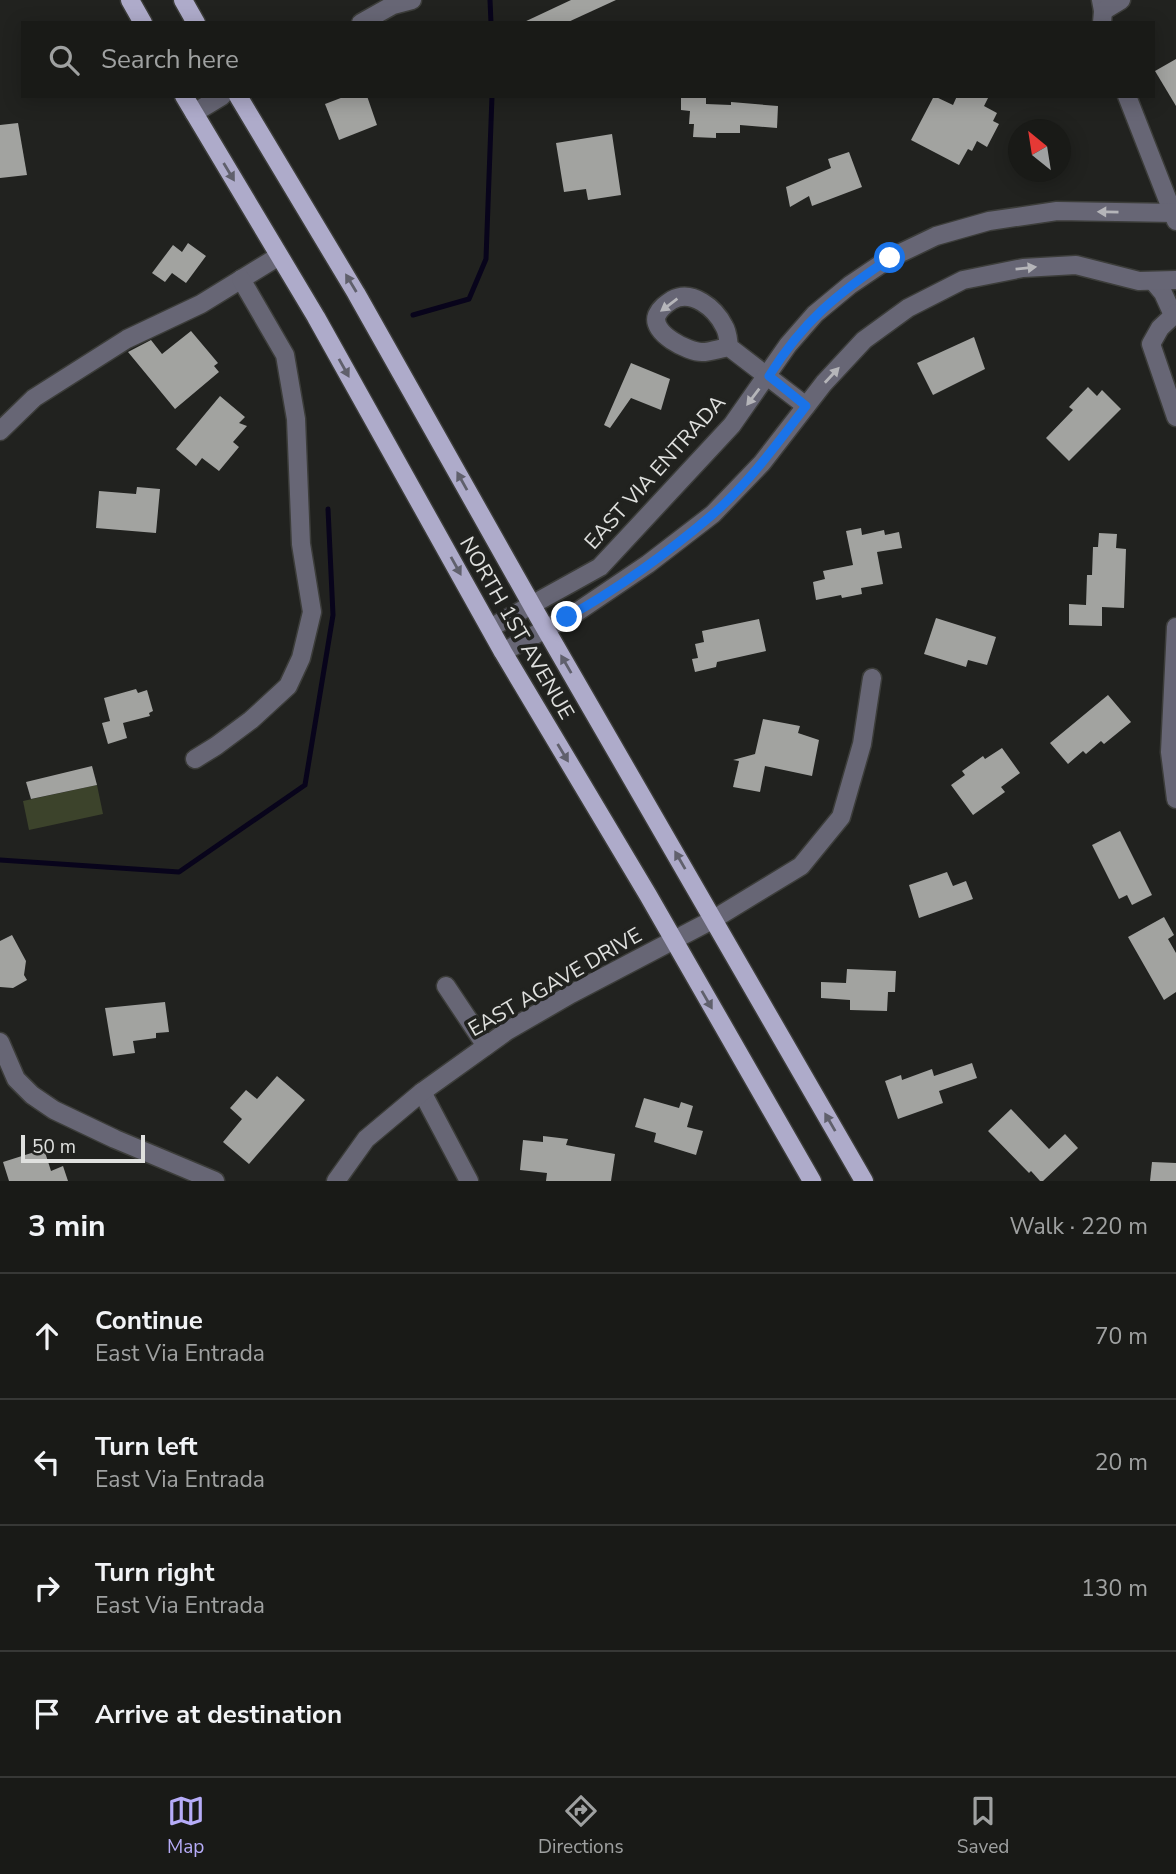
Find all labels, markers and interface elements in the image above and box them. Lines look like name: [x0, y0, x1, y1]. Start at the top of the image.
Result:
search box: [21, 21, 1155, 98]
icon: search: [45, 41, 83, 79]
text: Search here: [101, 42, 239, 77]
north arrow: [1008, 119, 1071, 182]
one-way arrow: [223, 162, 235, 181]
one-way arrow: [1097, 206, 1119, 218]
route start: [874, 242, 905, 273]
one-way arrow: [1015, 262, 1037, 273]
one-way arrow: [344, 274, 357, 293]
one-way arrow: [659, 298, 678, 312]
one-way arrow: [338, 358, 350, 377]
one-way arrow: [824, 366, 840, 384]
one-way arrow: [746, 388, 760, 406]
street label: EAST VIA ENTRADA: [578, 389, 732, 555]
one-way arrow: [456, 472, 468, 491]
street label: NORTH 1ST AVENUE: [453, 532, 581, 724]
one-way arrow: [450, 556, 462, 576]
route end: [551, 601, 582, 632]
one-way arrow: [560, 654, 572, 673]
one-way arrow: [557, 743, 569, 763]
one-way arrow: [674, 851, 686, 870]
street label: EAST AGAVE DRIVE: [463, 921, 647, 1043]
one-way arrow: [700, 990, 712, 1010]
one-way arrow: [824, 1112, 836, 1131]
scale bar: [21, 1132, 145, 1164]
text: 50 m: [32, 1134, 76, 1160]
text: 3 min: [28, 1206, 106, 1247]
text: Walk · 220 m: [1009, 1211, 1148, 1242]
text: Continue: [95, 1303, 203, 1338]
icon: ahead: [28, 1317, 66, 1355]
text: 70 m: [1095, 1321, 1148, 1352]
text: East Via Entrada: [95, 1338, 265, 1369]
text: Turn left: [95, 1429, 198, 1464]
icon: left: [28, 1443, 66, 1481]
text: 20 m: [1095, 1447, 1148, 1478]
text: East Via Entrada: [95, 1464, 265, 1495]
text: Turn right: [95, 1555, 214, 1590]
icon: right: [28, 1569, 66, 1607]
text: 130 m: [1081, 1573, 1148, 1604]
text: East Via Entrada: [95, 1590, 265, 1621]
icon: arrive: [28, 1695, 66, 1733]
text: Arrive at destination: [95, 1697, 342, 1732]
tab: Map: [167, 1792, 205, 1860]
tab: Directions: [538, 1792, 624, 1860]
tab: Saved: [957, 1792, 1009, 1860]

